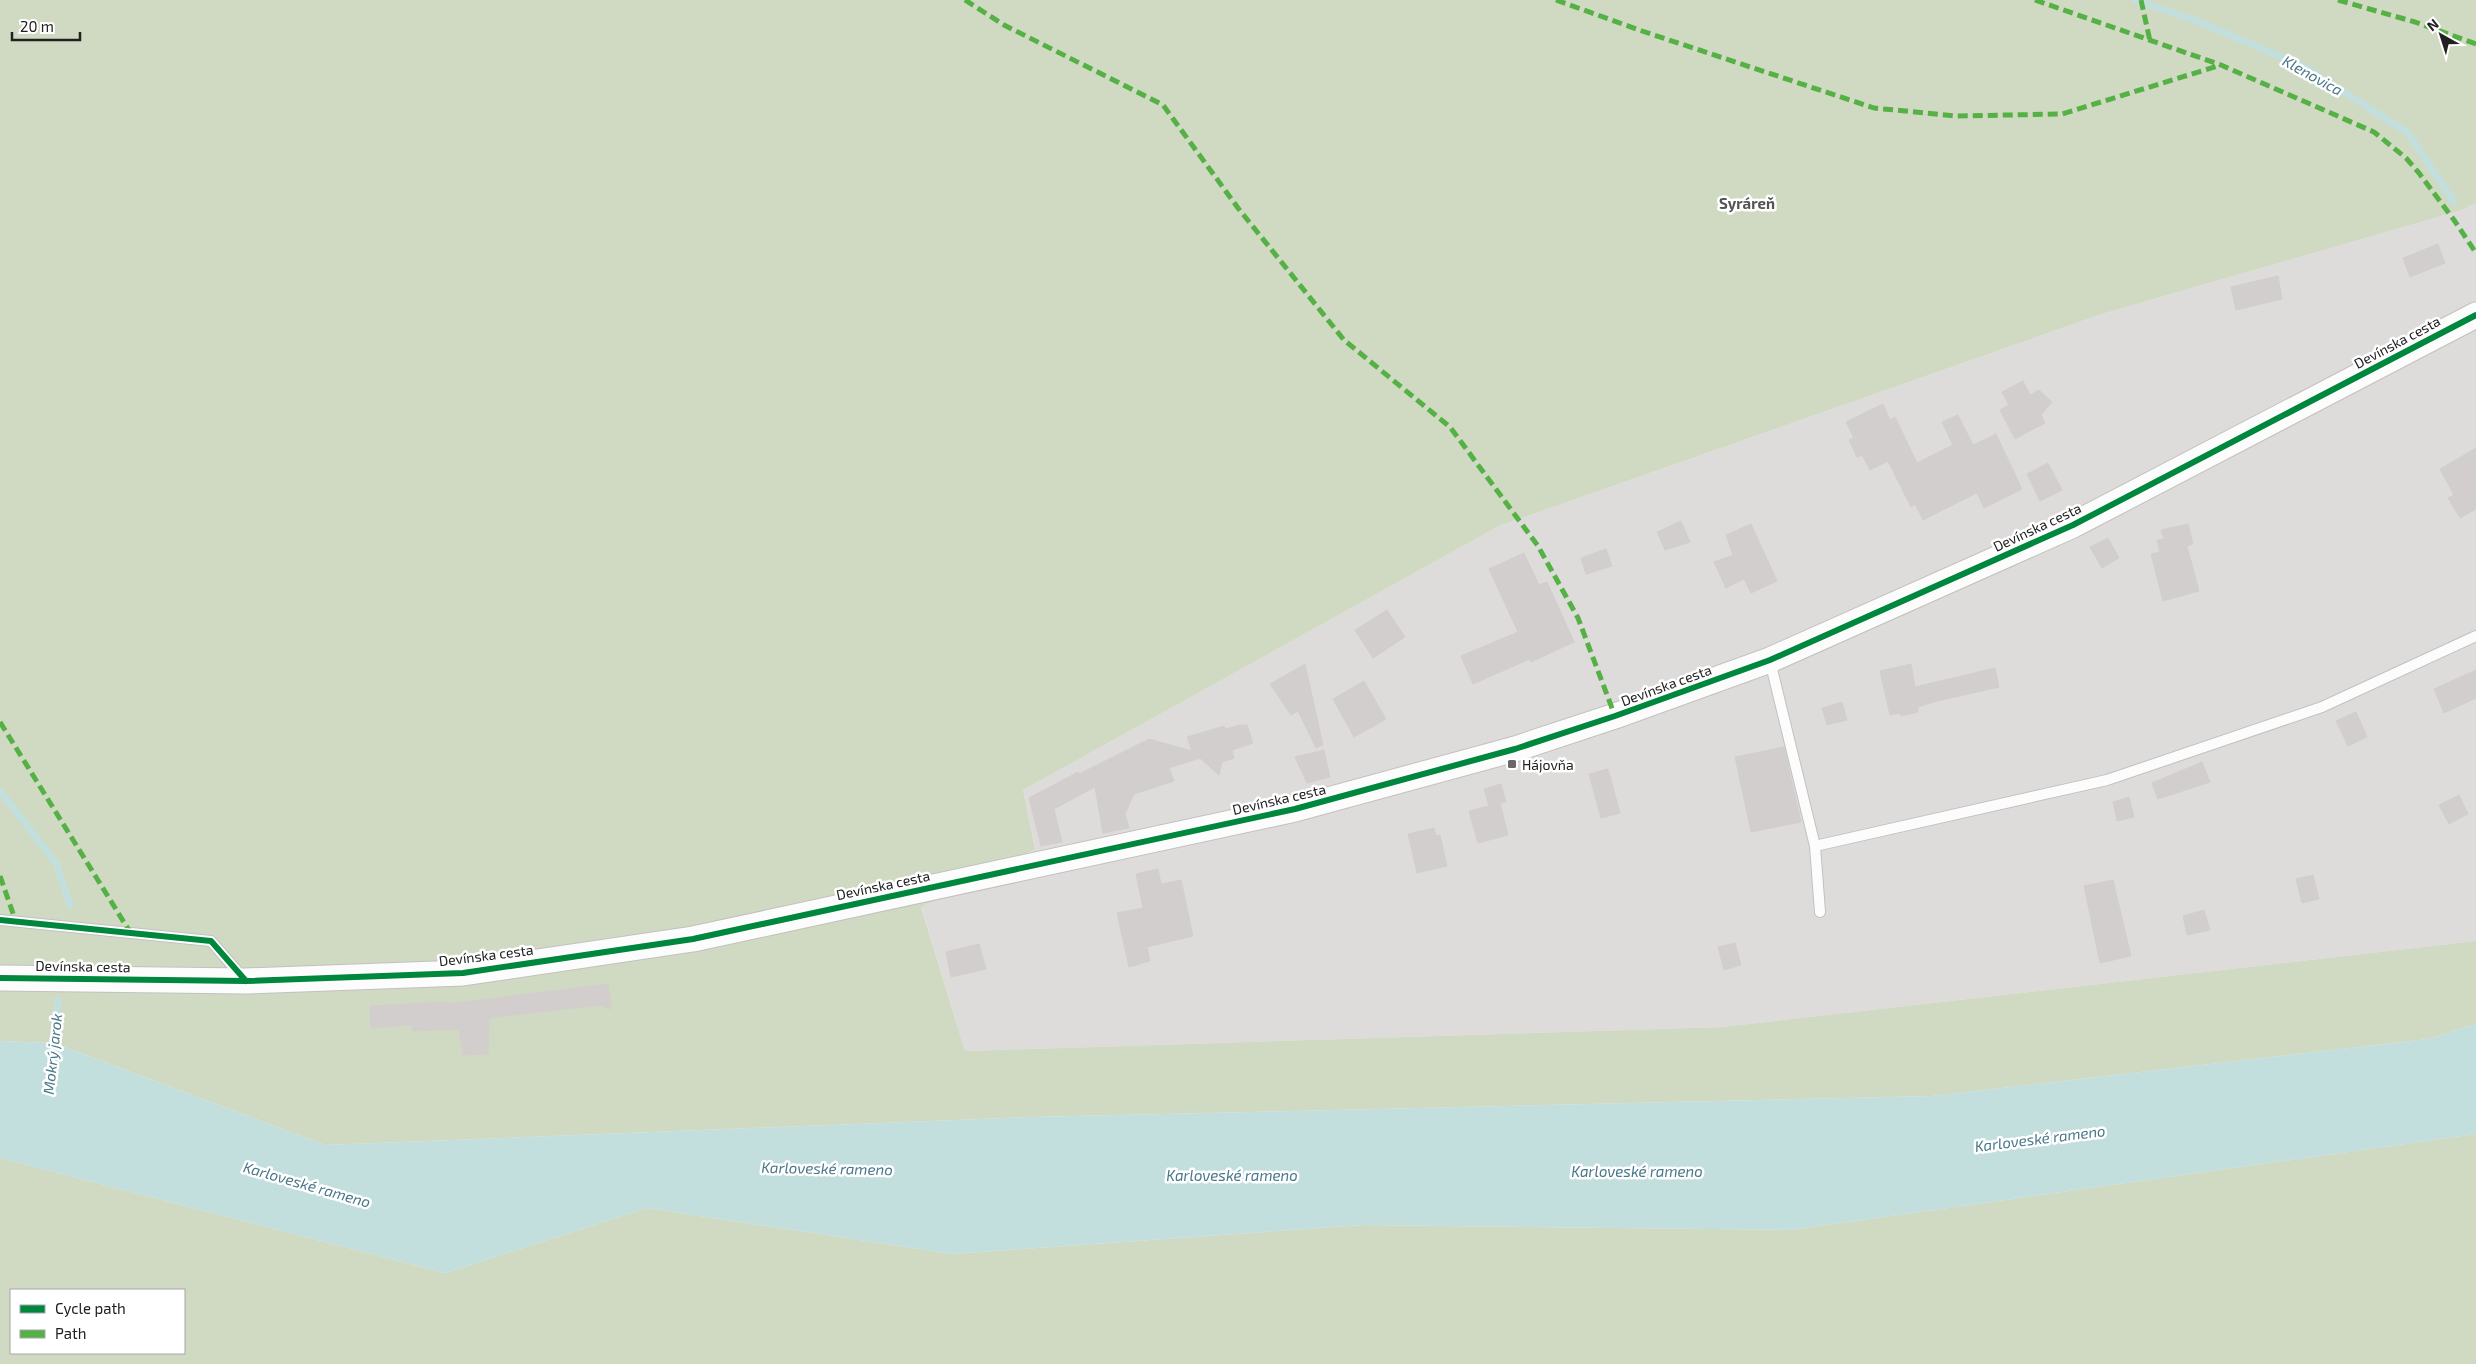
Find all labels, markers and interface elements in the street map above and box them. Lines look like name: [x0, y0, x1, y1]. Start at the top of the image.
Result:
scale bar: [12, 10, 80, 42]
north arrow: [2416, 10, 2466, 60]
text: N: [2423, 15, 2442, 34]
text: 20 m: [20, 17, 54, 35]
water label: Klenovica: [2280, 51, 2346, 99]
district label: Syráreň: [1719, 194, 1775, 213]
street label: Devínska cesta: [2351, 312, 2443, 372]
street label: Devínska cesta: [1990, 499, 2084, 555]
street label: Devínska cesta: [1618, 661, 1714, 709]
place label: Hájovňa: [1522, 756, 1574, 773]
marker: Hájovňa: [1506, 758, 1518, 770]
street label: Devínska cesta: [1231, 780, 1327, 818]
street label: Devínska cesta: [835, 867, 931, 903]
street label: Devínska cesta: [438, 941, 534, 969]
street label: Devínska cesta: [35, 957, 131, 975]
water label: Mokrý jarok: [39, 1013, 66, 1095]
water label: Karloveské rameno: [1974, 1121, 2106, 1155]
water label: Karloveské rameno: [241, 1157, 373, 1211]
water label: Karloveské rameno: [761, 1158, 893, 1178]
water label: Karloveské rameno: [1571, 1162, 1703, 1180]
water label: Karloveské rameno: [1166, 1166, 1298, 1184]
legend: [10, 1289, 185, 1354]
text: Cycle path: [55, 1299, 126, 1317]
text: Path: [55, 1324, 86, 1342]

